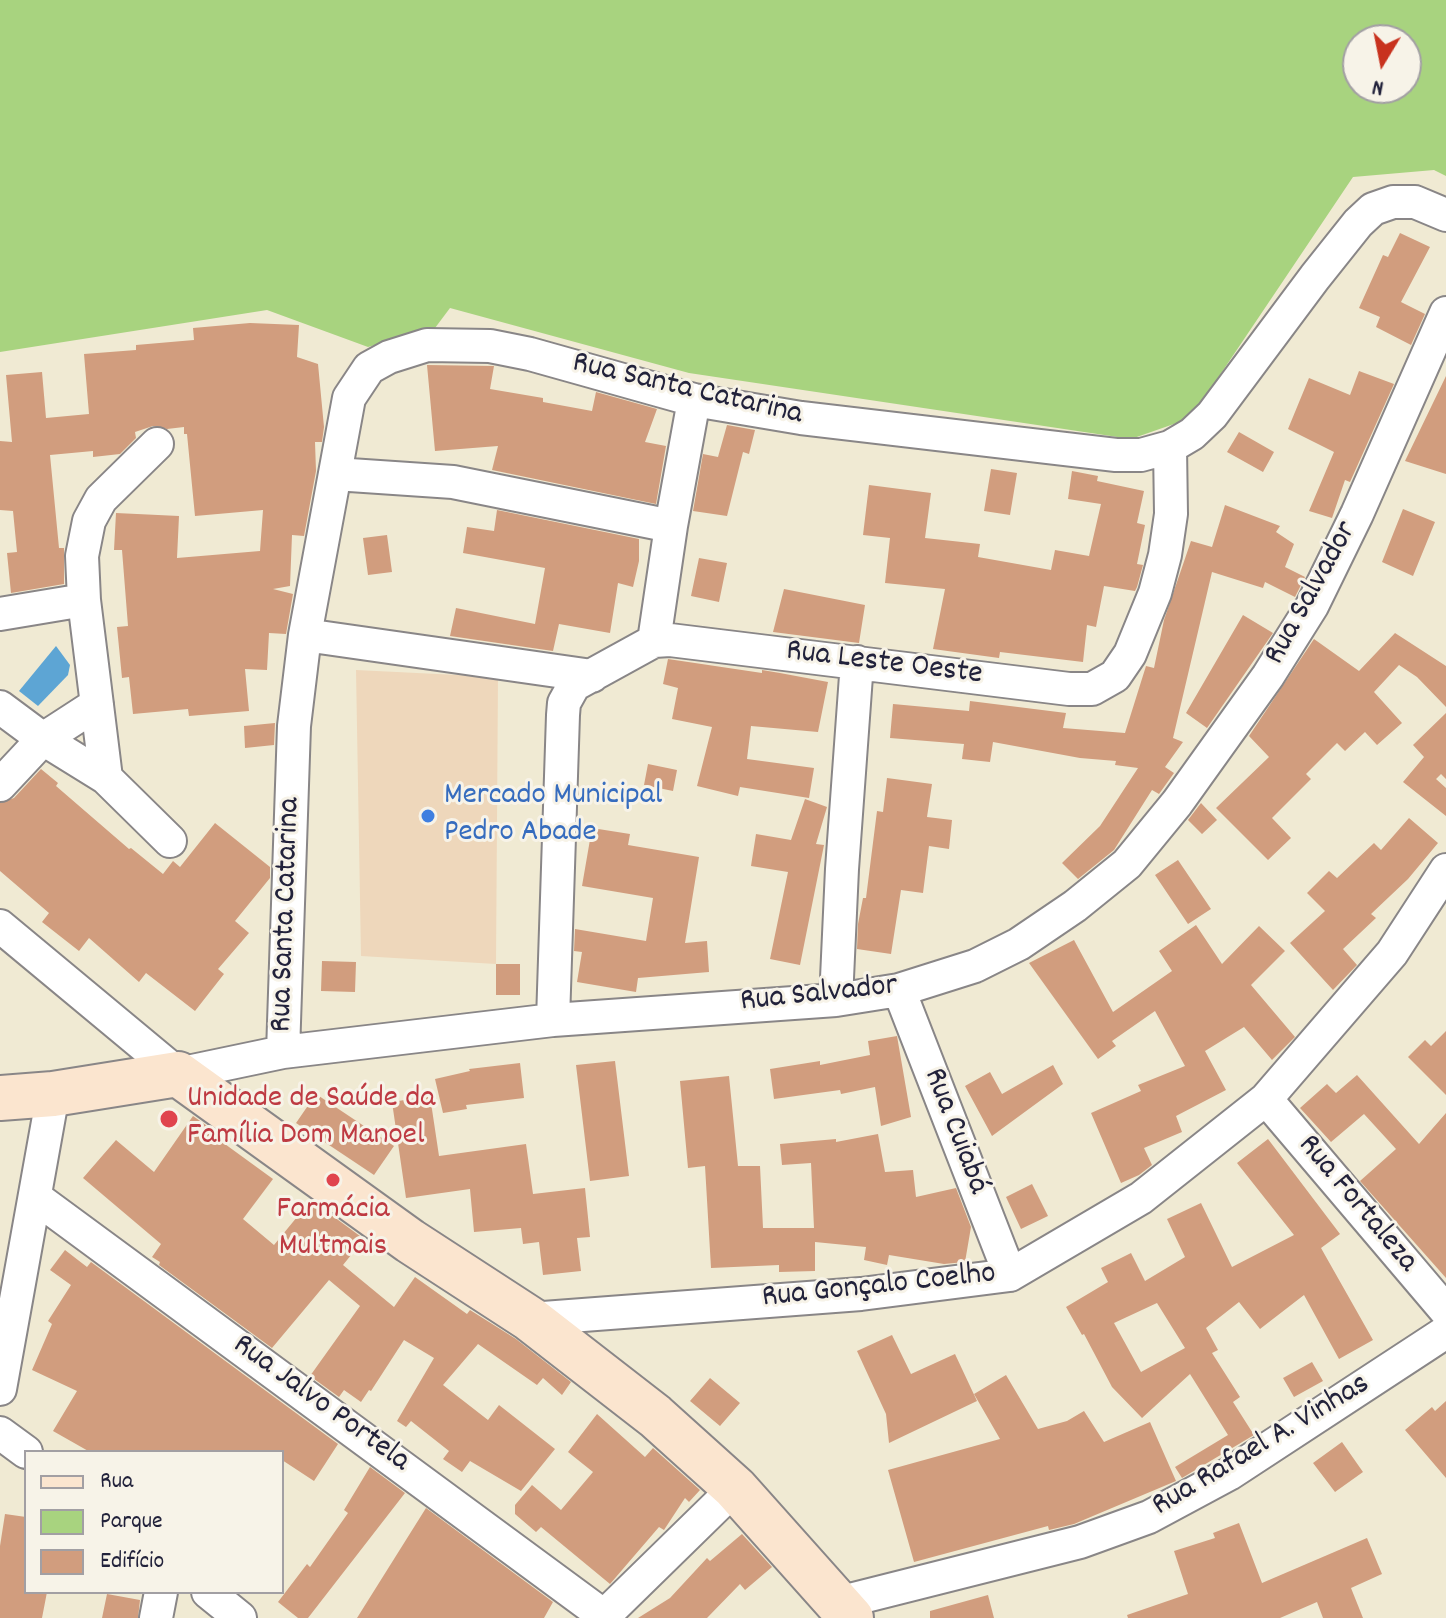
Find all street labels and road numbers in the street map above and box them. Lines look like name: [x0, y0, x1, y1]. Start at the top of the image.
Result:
street label: Rua Santa Catarina: [568, 346, 806, 436]
street label: Rua Salvador: [1258, 516, 1368, 672]
street label: Rua Leste Oeste: [784, 634, 984, 696]
street label: Rua Santa Catarina: [265, 797, 311, 1033]
street label: Rua Salvador: [738, 969, 900, 1023]
street label: Rua Cuiabá: [912, 1064, 996, 1200]
street label: Rua Fortaleza: [1287, 1128, 1425, 1282]
street label: Rua Gonçalo Coelho: [760, 1257, 998, 1319]
street label: Rua Jalvo Portela: [224, 1328, 416, 1482]
street label: Rua Rafael A. Vinhas: [1146, 1367, 1378, 1527]

